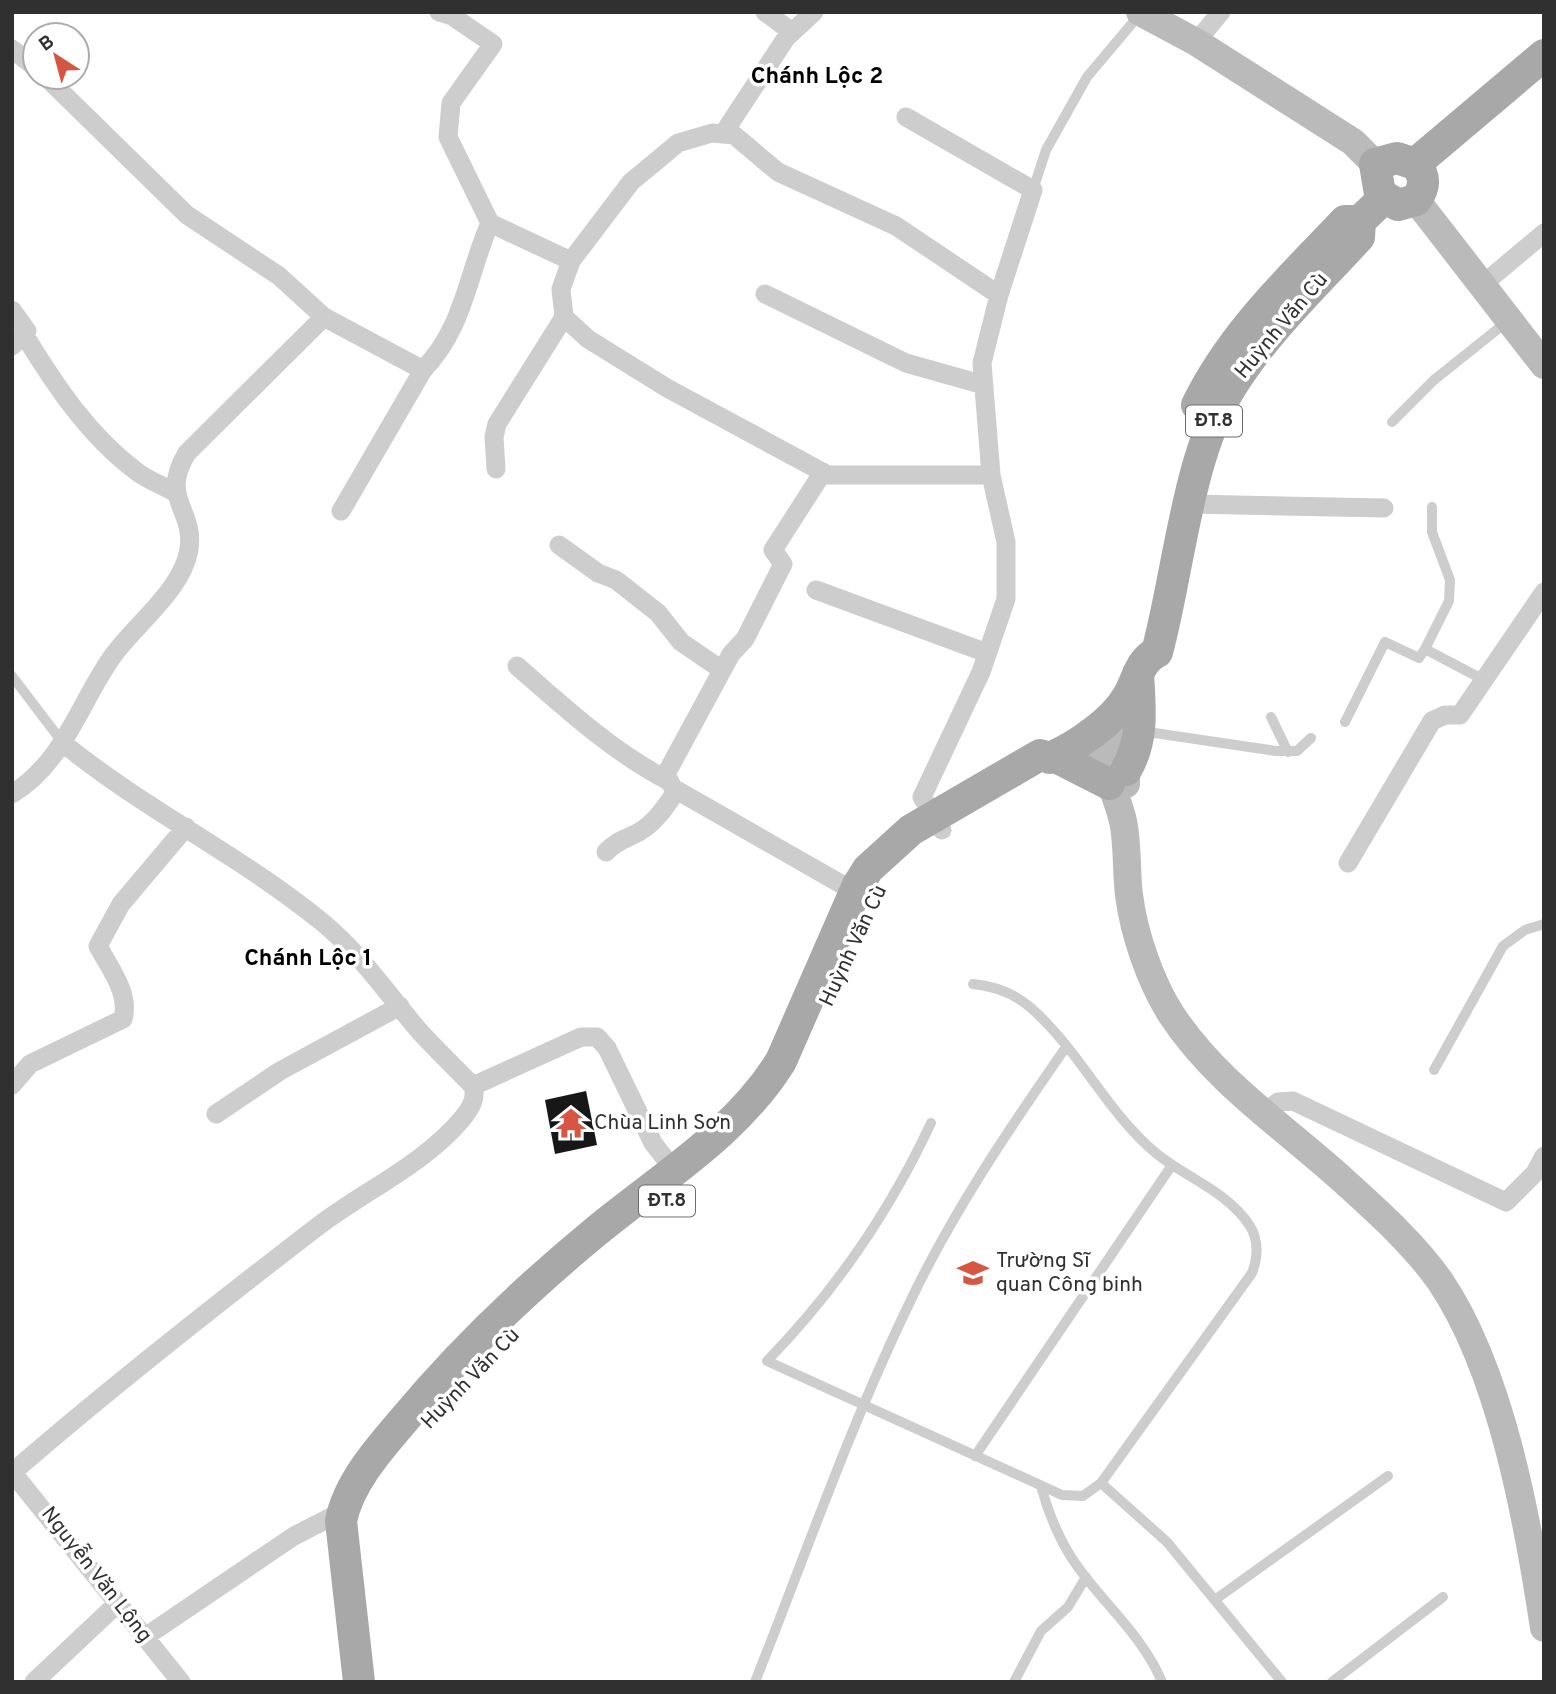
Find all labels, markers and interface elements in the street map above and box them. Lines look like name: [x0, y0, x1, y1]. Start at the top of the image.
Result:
north arrow: [21, 21, 91, 91]
text: B: [35, 30, 60, 57]
district label: Chánh Lộc 2: [751, 63, 883, 92]
street label: Huỳnh Văn Cù: [1230, 267, 1334, 385]
road number: ĐT.8: [1186, 406, 1242, 436]
street label: Huỳnh Văn Cù: [814, 881, 894, 1011]
district label: Chánh Lộc 1: [244, 945, 372, 974]
temple icon: Chùa Linh Sơn: [554, 1106, 588, 1140]
place label: Chùa Linh Sơn: [594, 1110, 731, 1137]
road number: ĐT.8: [639, 1186, 695, 1217]
place label: Trường Sĩ quan Công binh: [996, 1248, 1143, 1299]
school or university icon: Trường Sĩ quan Công binh: [956, 1256, 990, 1290]
street label: Huỳnh Văn Cù: [416, 1322, 526, 1436]
street label: Nguyễn Văn Lộng: [34, 1501, 158, 1649]

